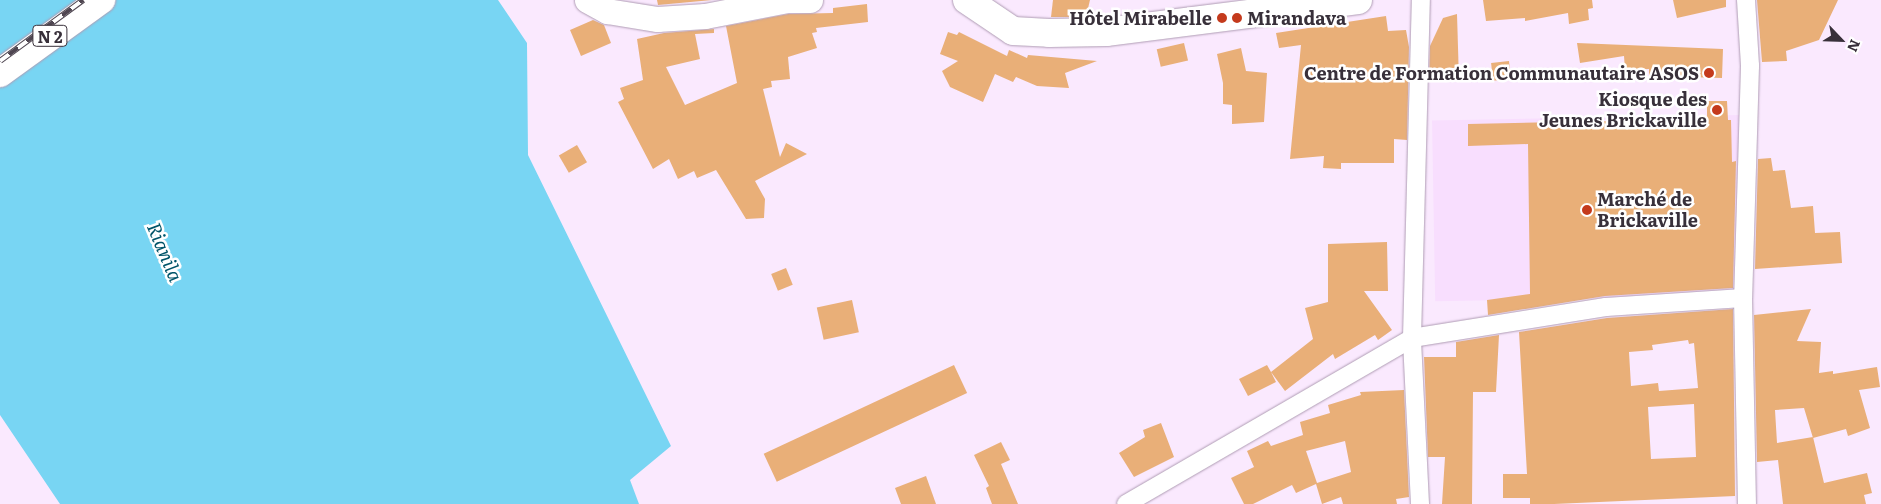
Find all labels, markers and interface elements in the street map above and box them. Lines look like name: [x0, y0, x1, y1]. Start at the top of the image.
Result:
place label: Hôtel Mirabelle: [1069, 7, 1212, 29]
place label: Mirandava: [1247, 7, 1346, 29]
marker: Hôtel Mirabelle: [1216, 12, 1228, 24]
marker: Mirandava: [1231, 12, 1243, 24]
north arrow: [1816, 15, 1866, 65]
road number: N 2: [31, 22, 69, 50]
text: N: [1843, 37, 1866, 56]
place label: Centre de Formation Communautaire ASOS: [1304, 62, 1699, 84]
marker: Centre de Formation Communautaire ASOS: [1703, 67, 1715, 79]
place label: Kiosque des Jeunes Brickaville: [1539, 89, 1707, 132]
marker: Kiosque des Jeunes Brickaville: [1711, 104, 1723, 116]
place label: Marché de Brickaville: [1597, 189, 1698, 232]
marker: Marché de Brickaville: [1581, 204, 1593, 216]
water label: Rianila: [142, 219, 188, 285]

